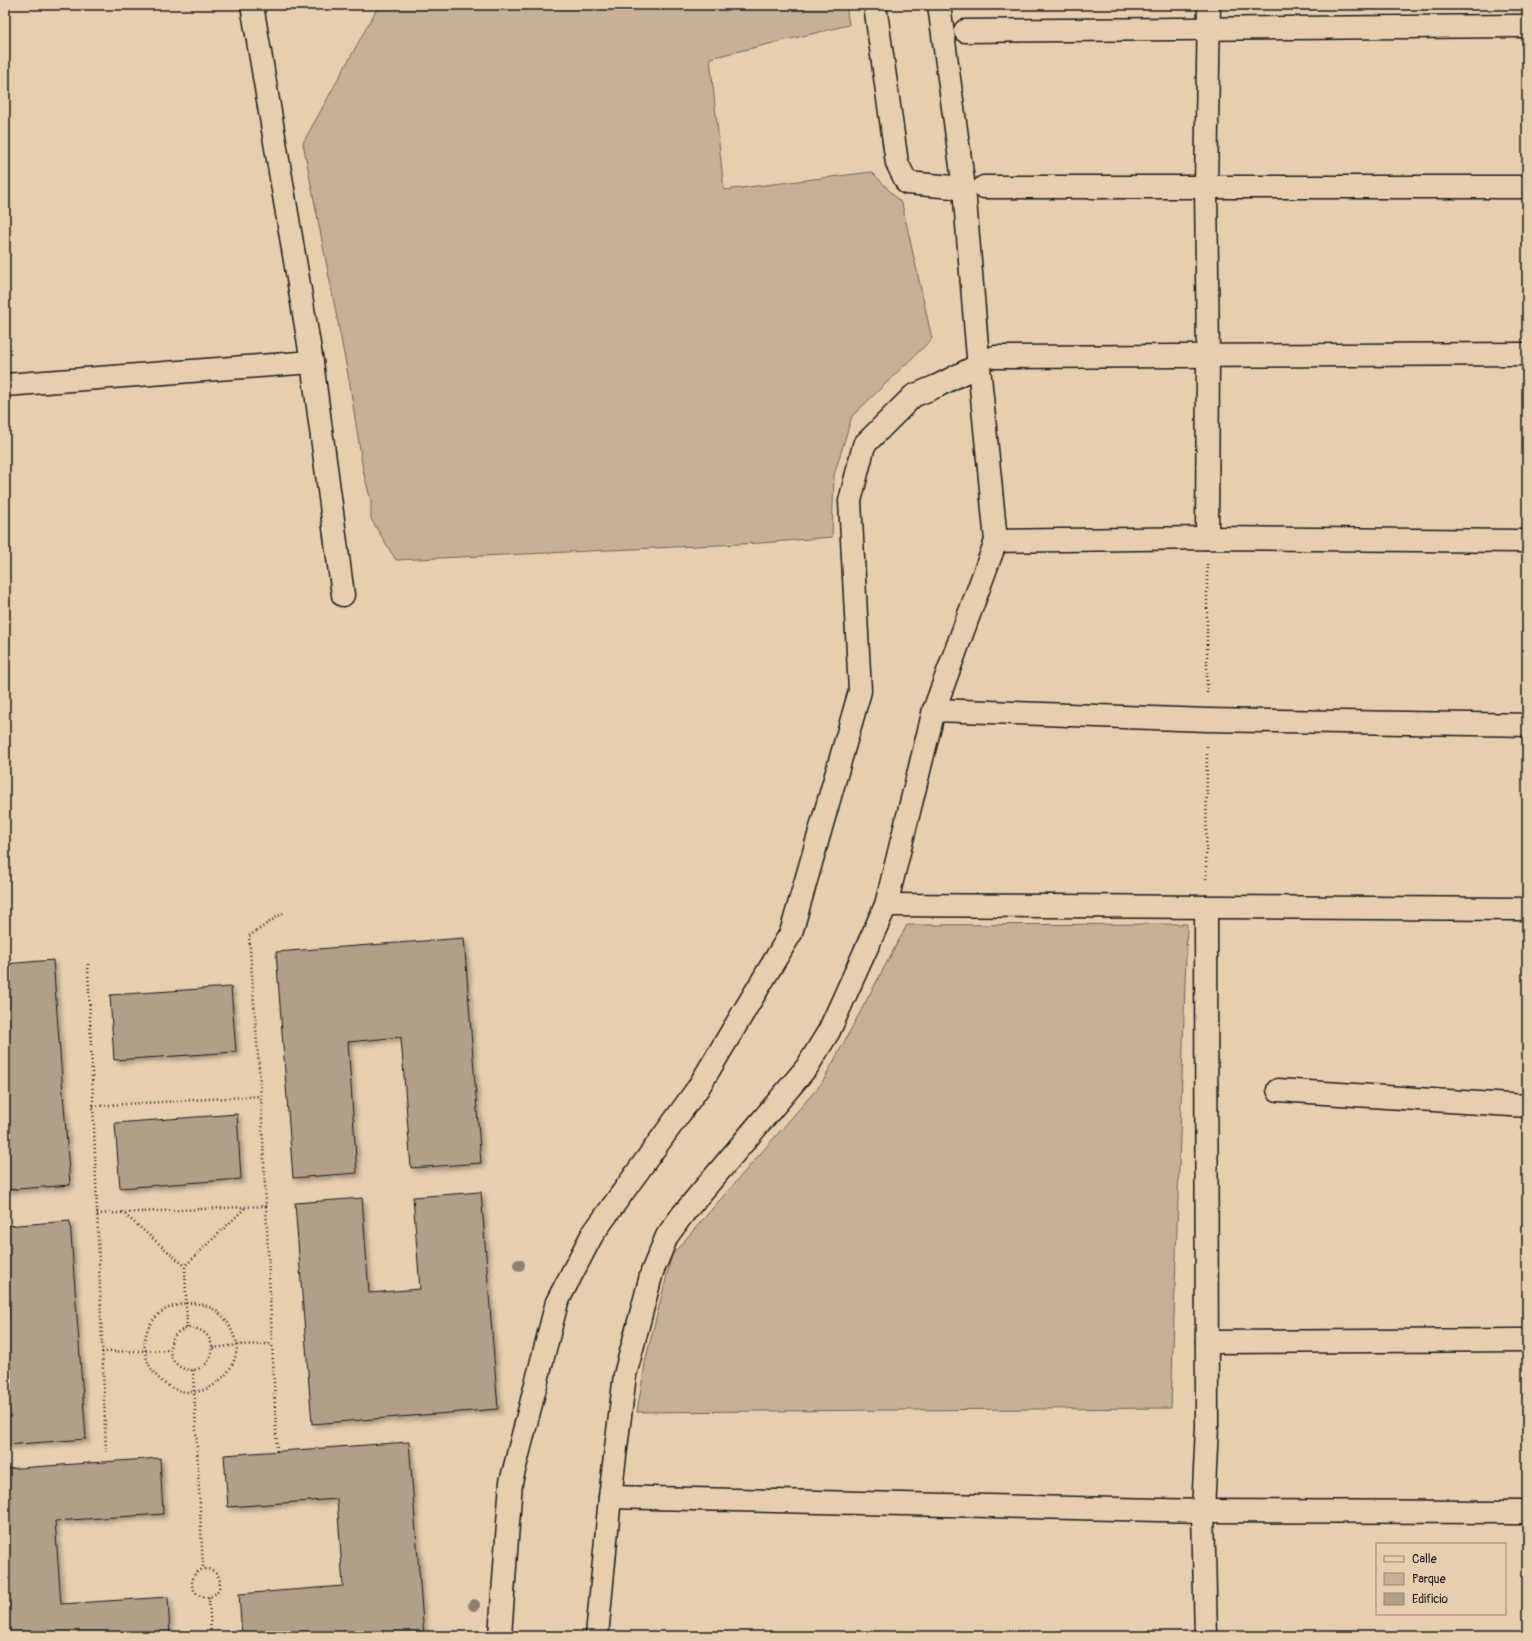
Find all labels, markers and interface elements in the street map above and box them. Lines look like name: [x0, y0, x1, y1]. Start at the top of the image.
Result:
legend: [1376, 1543, 1506, 1615]
text: Calle: [1412, 1552, 1437, 1567]
text: Parque: [1412, 1572, 1446, 1587]
text: Edificio: [1412, 1592, 1448, 1607]

